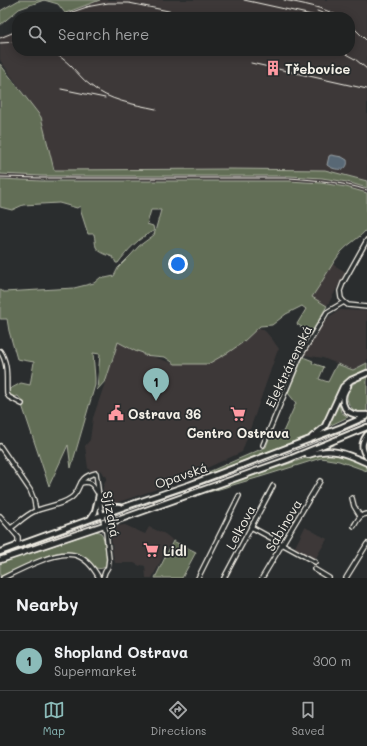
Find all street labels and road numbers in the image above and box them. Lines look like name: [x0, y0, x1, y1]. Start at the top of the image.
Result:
street label: Elektrárenská: [261, 322, 315, 410]
street label: Opavská: [152, 458, 210, 492]
street label: Sjízdná: [100, 490, 124, 538]
street label: Sabinova: [261, 496, 305, 554]
street label: Lelkova: [221, 502, 259, 552]

